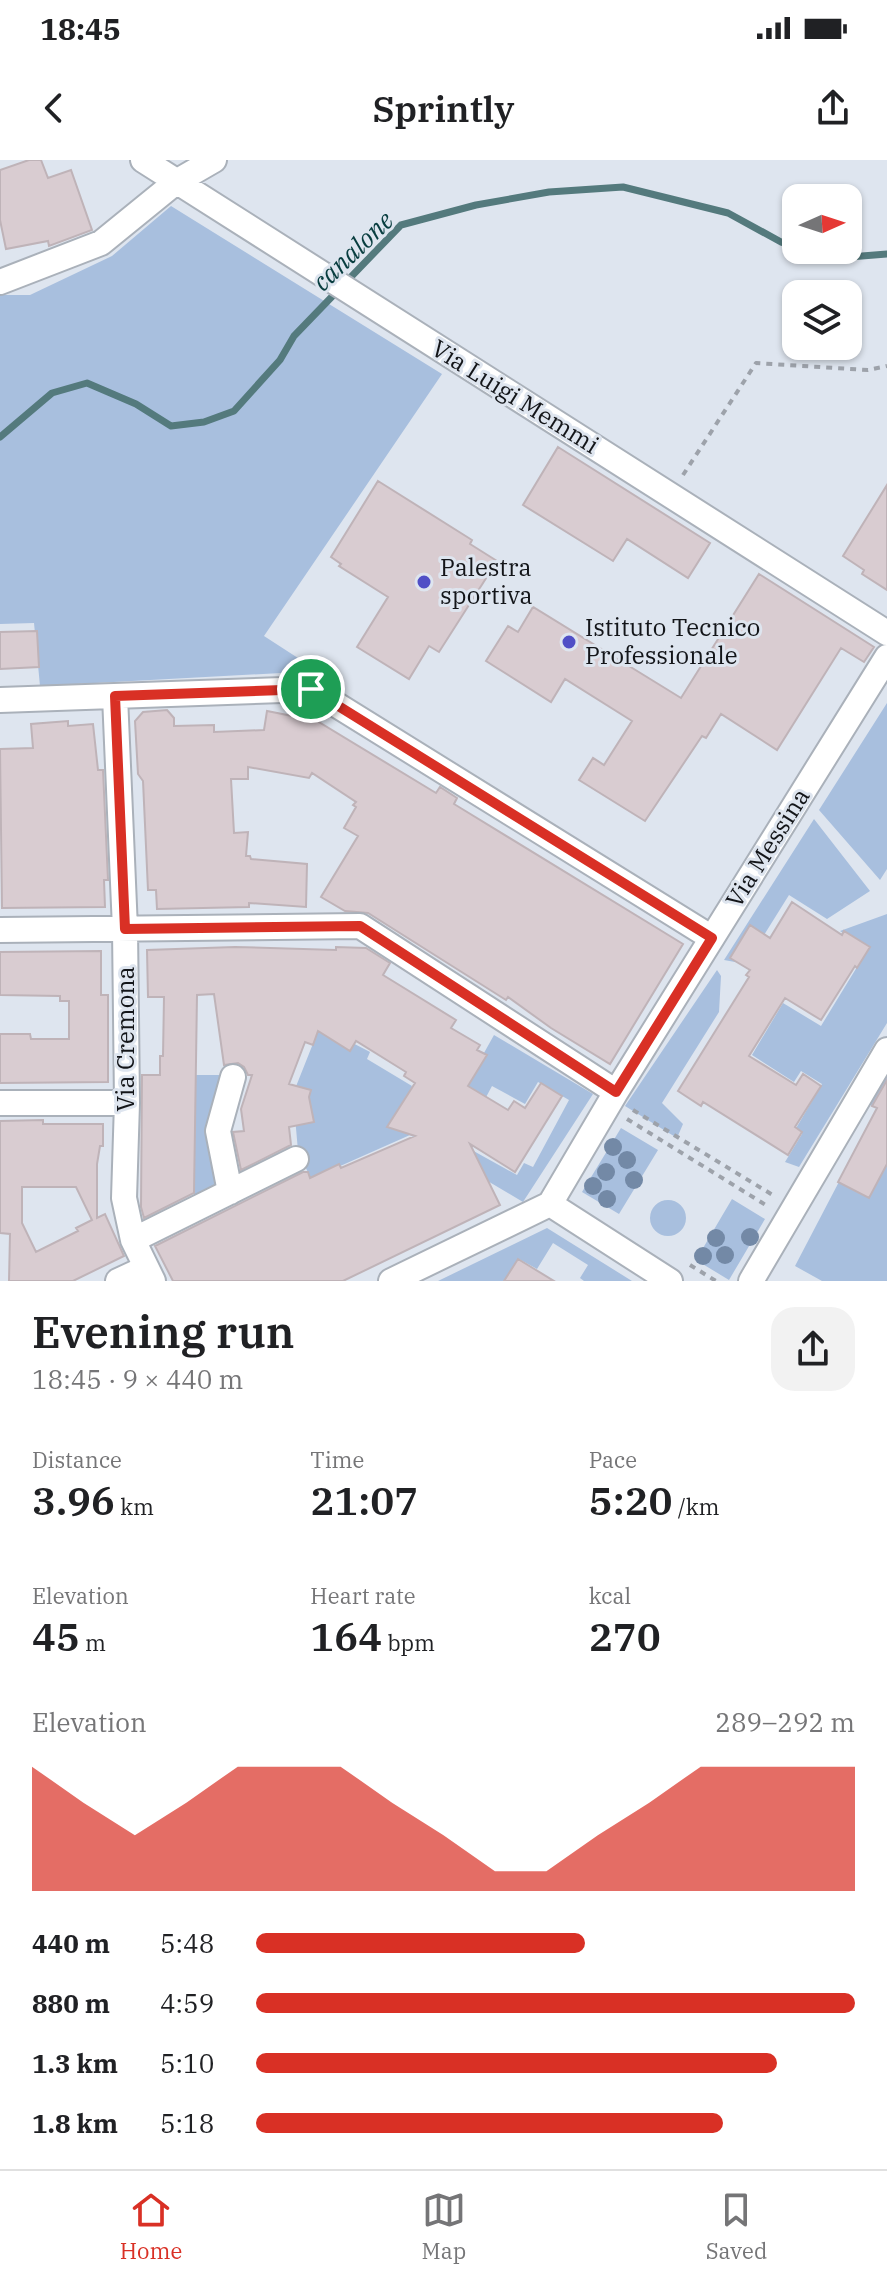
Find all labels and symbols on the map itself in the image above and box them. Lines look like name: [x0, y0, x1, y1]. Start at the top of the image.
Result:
north arrow: [782, 184, 862, 264]
water label: canalone: [304, 203, 401, 297]
street label: Via Luigi Memmi: [426, 332, 605, 460]
place label: Palestra sportiva: [440, 551, 533, 611]
marker: Palestra sportiva: [415, 573, 433, 591]
place label: Istituto Tecnico Professionale: [585, 611, 760, 671]
marker: Istituto Tecnico Professionale: [560, 633, 578, 651]
pin: [277, 655, 345, 723]
street label: Via Messina: [718, 782, 816, 913]
street label: Via Cremona: [109, 966, 141, 1112]

